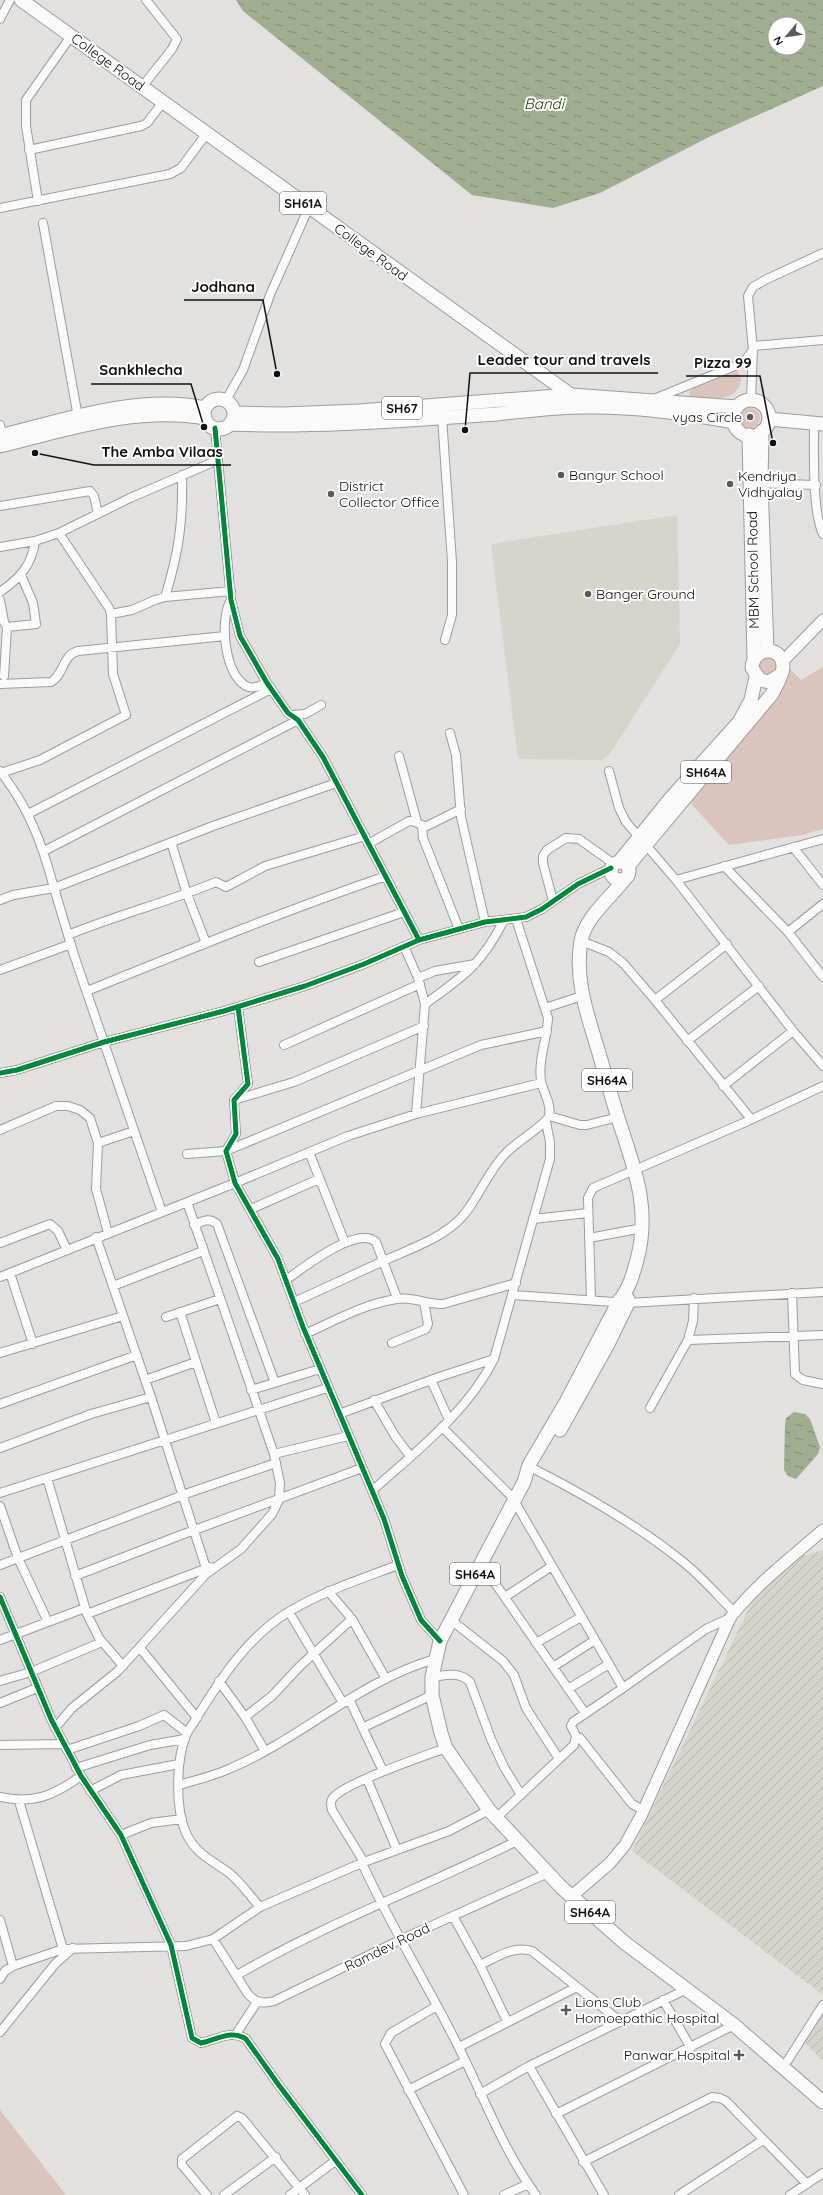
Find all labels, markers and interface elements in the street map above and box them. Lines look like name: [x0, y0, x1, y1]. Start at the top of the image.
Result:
north arrow: [767, 16, 807, 56]
street label: College Road: [68, 29, 148, 95]
text: N: [770, 34, 786, 48]
water label: Bandi: [524, 94, 566, 113]
road number: SH61A: [280, 192, 326, 214]
street label: College Road: [331, 219, 411, 285]
callout: Jodhana: [184, 273, 263, 300]
text: Jodhana: [191, 277, 255, 296]
callout: Leader tour and travels: [470, 346, 658, 373]
callout: Pizza 99: [686, 349, 760, 376]
text: Leader tour and travels: [478, 350, 650, 369]
text: Pizza 99: [694, 353, 752, 372]
callout: Sankhlecha: [91, 357, 191, 384]
text: Sankhlecha: [99, 360, 183, 379]
road number: SH67: [382, 397, 422, 419]
place label: vyas Circle: [672, 408, 742, 426]
marker: vyas Circle: [745, 412, 755, 422]
callout: The Amba Vilaas: [94, 438, 231, 465]
text: The Amba Vilaas: [101, 442, 223, 461]
place label: Bangur School: [569, 466, 664, 484]
place label: Kendriya Vidhyalay: [738, 467, 803, 501]
marker: Bangur School: [556, 470, 566, 480]
place label: District Collector Office: [339, 477, 439, 511]
marker: Kendriya Vidhyalay: [725, 479, 735, 489]
marker: District Collector Office: [326, 489, 336, 499]
street label: MBM School Road: [743, 511, 763, 629]
place label: Banger Ground: [596, 585, 695, 603]
marker: Banger Ground: [583, 589, 593, 599]
road number: SH64A: [681, 761, 731, 783]
road number: SH64A: [582, 1069, 632, 1091]
road number: SH64A: [450, 1563, 500, 1585]
road number: SH64A: [565, 1901, 615, 1923]
street label: Ramdev Road: [341, 1919, 433, 1975]
place label: Lions Club Homoepathic Hospital: [575, 1993, 719, 2027]
marker: Lions Club Homoepathic Hospital: [560, 2004, 572, 2016]
place label: Panwar Hospital: [624, 2046, 730, 2064]
marker: Panwar Hospital: [733, 2049, 745, 2061]

